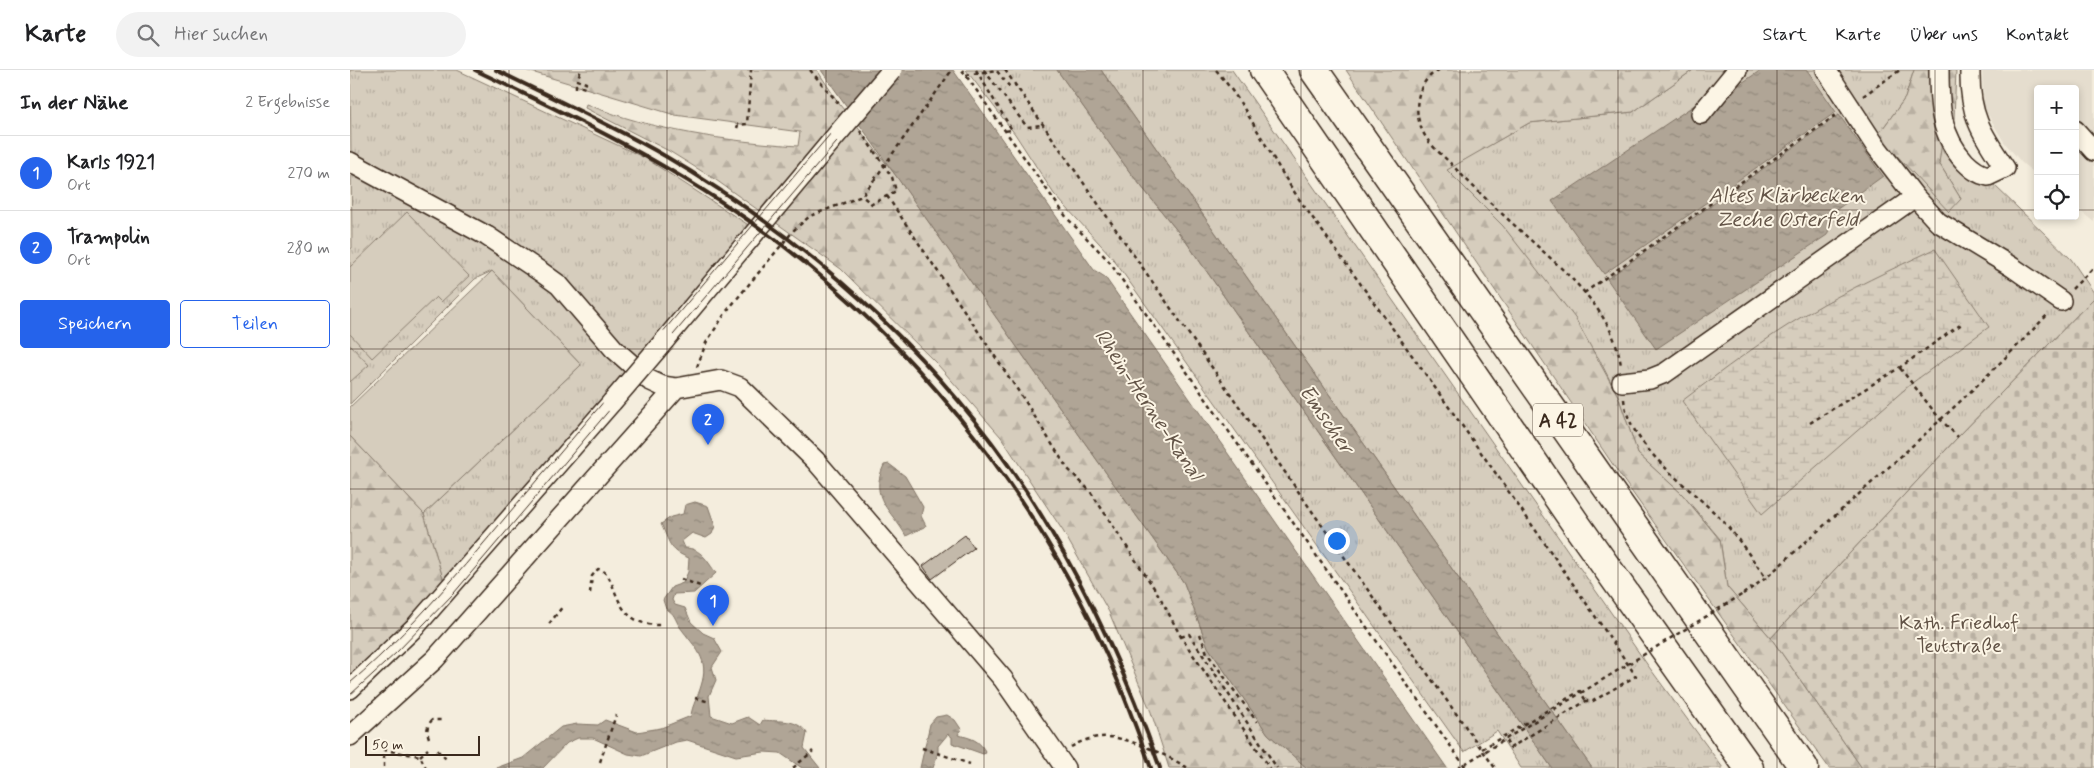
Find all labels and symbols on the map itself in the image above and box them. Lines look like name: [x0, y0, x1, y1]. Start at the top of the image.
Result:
water label: Altes Klärbecken Zeche Osterfeld: [1708, 182, 1866, 234]
water label: Rhein-Herne-Kanal: [1087, 324, 1211, 488]
water label: Emscher: [1292, 380, 1361, 461]
pin: 2: [692, 404, 724, 445]
road number: A 42: [1533, 404, 1583, 436]
your location: [1324, 528, 1350, 554]
pin: 1: [697, 585, 729, 626]
park label: Kath. Friedhof Teutstraße: [1899, 610, 2019, 660]
scale bar: [365, 733, 480, 756]

